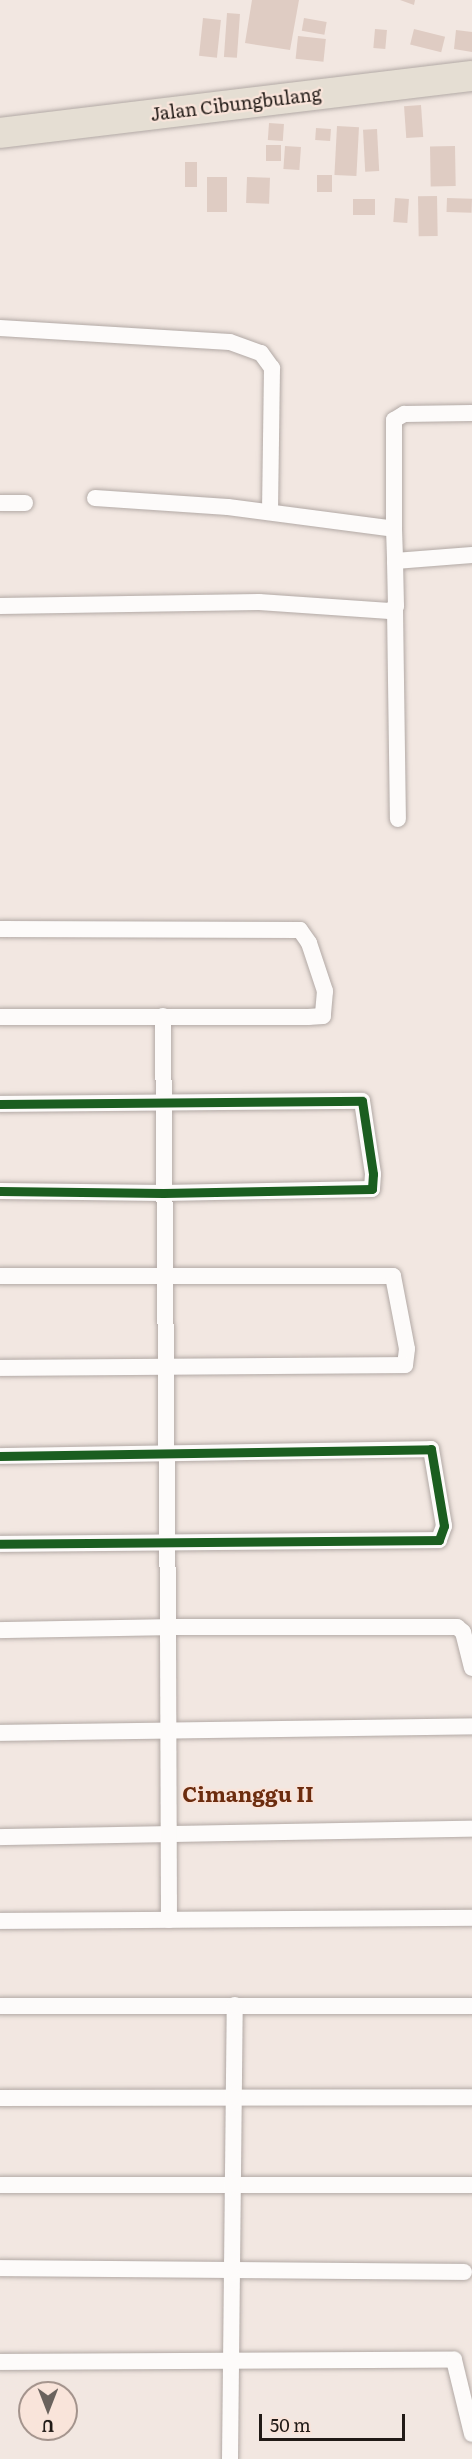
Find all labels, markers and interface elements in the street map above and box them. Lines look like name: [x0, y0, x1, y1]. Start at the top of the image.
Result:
street label: Jalan Cibungbulang: [149, 83, 323, 125]
district label: Cimanggu II: [182, 1780, 314, 1806]
north arrow: [18, 2381, 78, 2441]
scale bar: [262, 2402, 408, 2440]
text: 50 m: [270, 2411, 311, 2438]
text: U: [42, 2415, 54, 2439]

